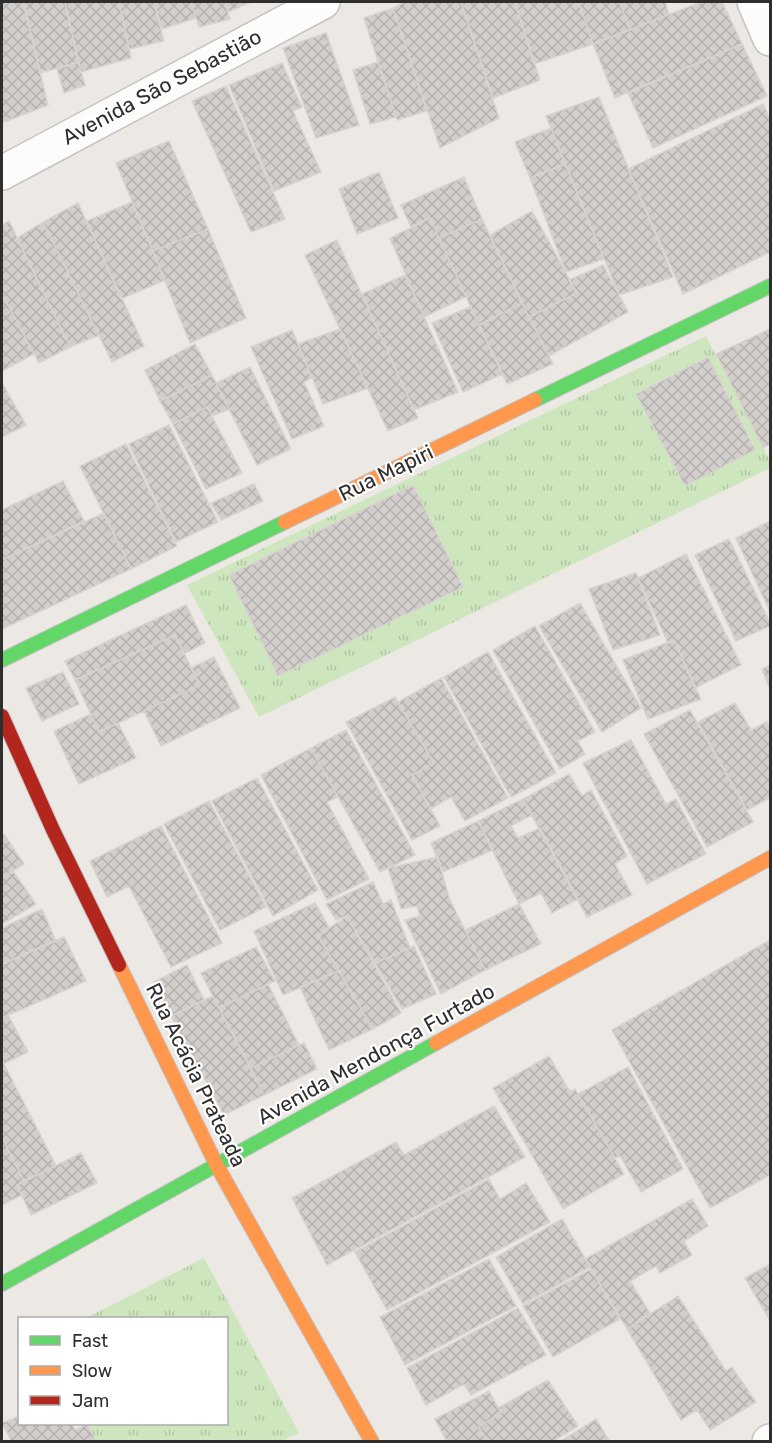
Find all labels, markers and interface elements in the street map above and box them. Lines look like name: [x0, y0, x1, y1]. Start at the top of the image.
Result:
street label: Avenida São Sebastião: [58, 23, 266, 150]
street label: Rua Mapiri: [334, 439, 437, 506]
street label: Avenida Mendonça Furtado: [253, 978, 499, 1129]
street label: Rua Acácia Prateada: [141, 979, 252, 1171]
legend: [18, 1317, 228, 1425]
text: Fast: [72, 1330, 108, 1352]
text: Slow: [72, 1360, 112, 1382]
text: Jam: [72, 1390, 109, 1412]

